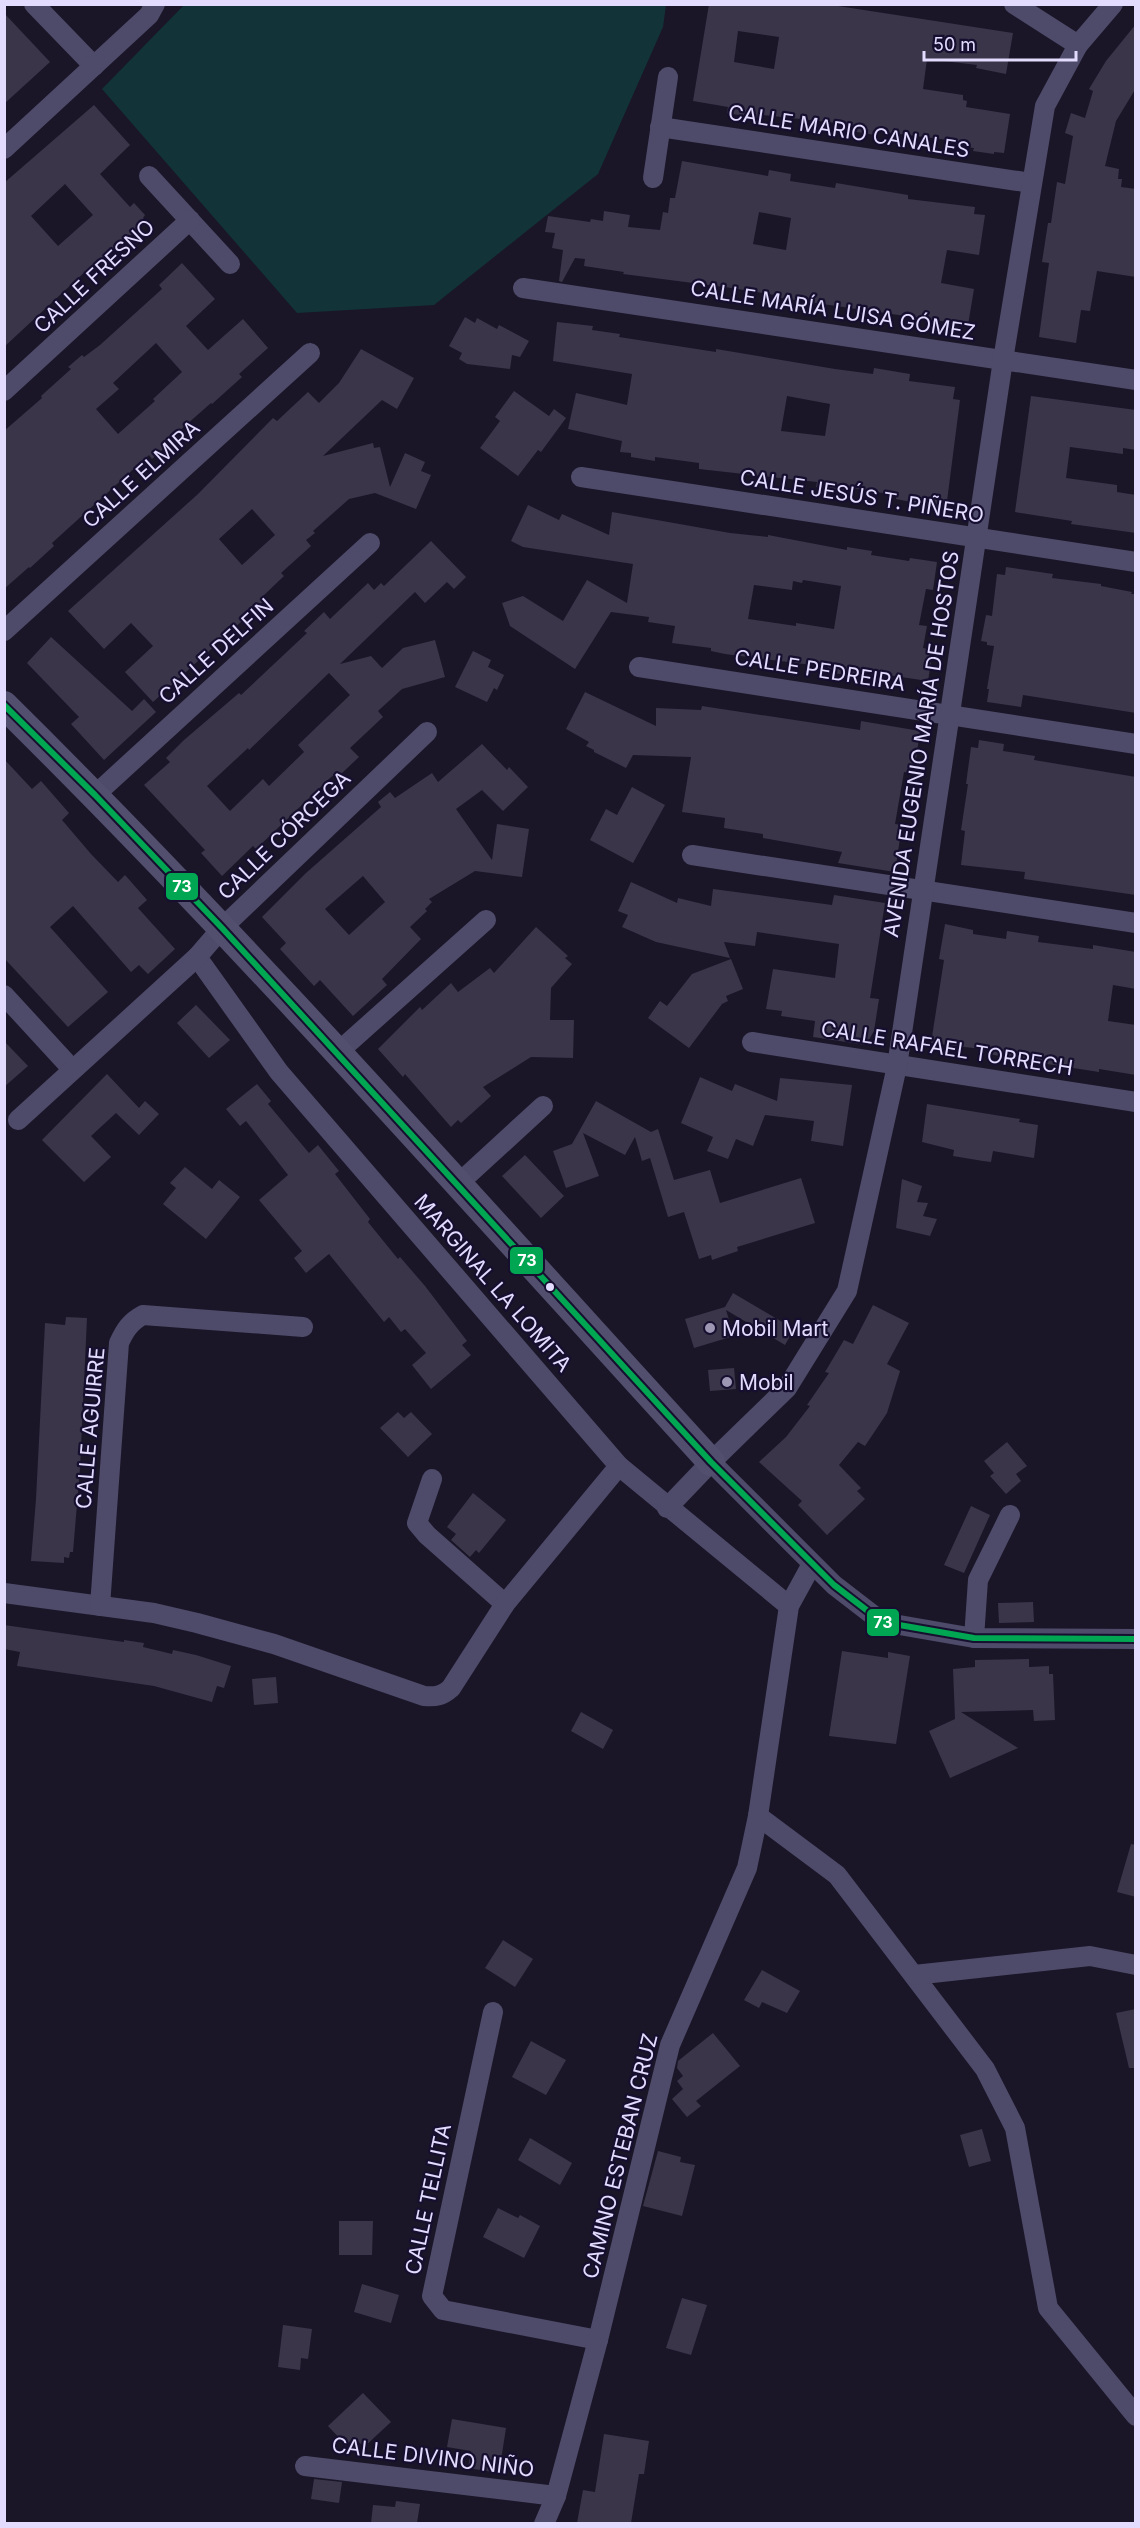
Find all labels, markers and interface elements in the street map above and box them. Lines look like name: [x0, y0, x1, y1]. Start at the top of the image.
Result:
scale bar: [924, 24, 1076, 62]
text: 50 m: [933, 34, 976, 55]
street label: CALLE MARIO CANALES: [727, 100, 971, 162]
street label: CALLE FRESNO: [29, 214, 159, 338]
street label: CALLE MARÍA LUISA GÓMEZ: [689, 274, 977, 345]
street label: CALLE ELMIRA: [77, 415, 205, 533]
street label: CALLE JESÚS T. PIÑERO: [738, 463, 986, 528]
street label: AVENIDA EUGENIO MARÍA DE HOSTOS: [877, 549, 964, 939]
street label: CALLE DELFIN: [154, 593, 278, 709]
street label: CALLE PEDREIRA: [733, 644, 907, 696]
street label: CALLE CÓRCEGA: [212, 765, 355, 905]
line badge: 73: [165, 872, 199, 901]
text: 73: [172, 876, 192, 896]
street label: CALLE RAFAEL TORRECH: [819, 1016, 1075, 1080]
street label: MARGINAL LA LOMITA: [409, 1189, 577, 1377]
line badge: 73: [509, 1246, 544, 1275]
text: 73: [517, 1250, 537, 1270]
unlabelled marker: [544, 1281, 556, 1293]
place label: Mobil Mart: [722, 1316, 828, 1341]
marker: Mobil Mart: [703, 1321, 717, 1335]
street label: CALLE AGUIRRE: [70, 1346, 110, 1510]
place label: Mobil: [739, 1370, 794, 1395]
marker: Mobil: [720, 1375, 734, 1389]
line badge: 73: [866, 1608, 900, 1637]
text: 73: [873, 1612, 893, 1632]
street label: CAMINO ESTEBAN CRUZ: [577, 2031, 663, 2281]
street label: CALLE TELLITA: [400, 2121, 456, 2277]
street label: CALLE DIVINO NIÑO: [330, 2431, 536, 2482]

